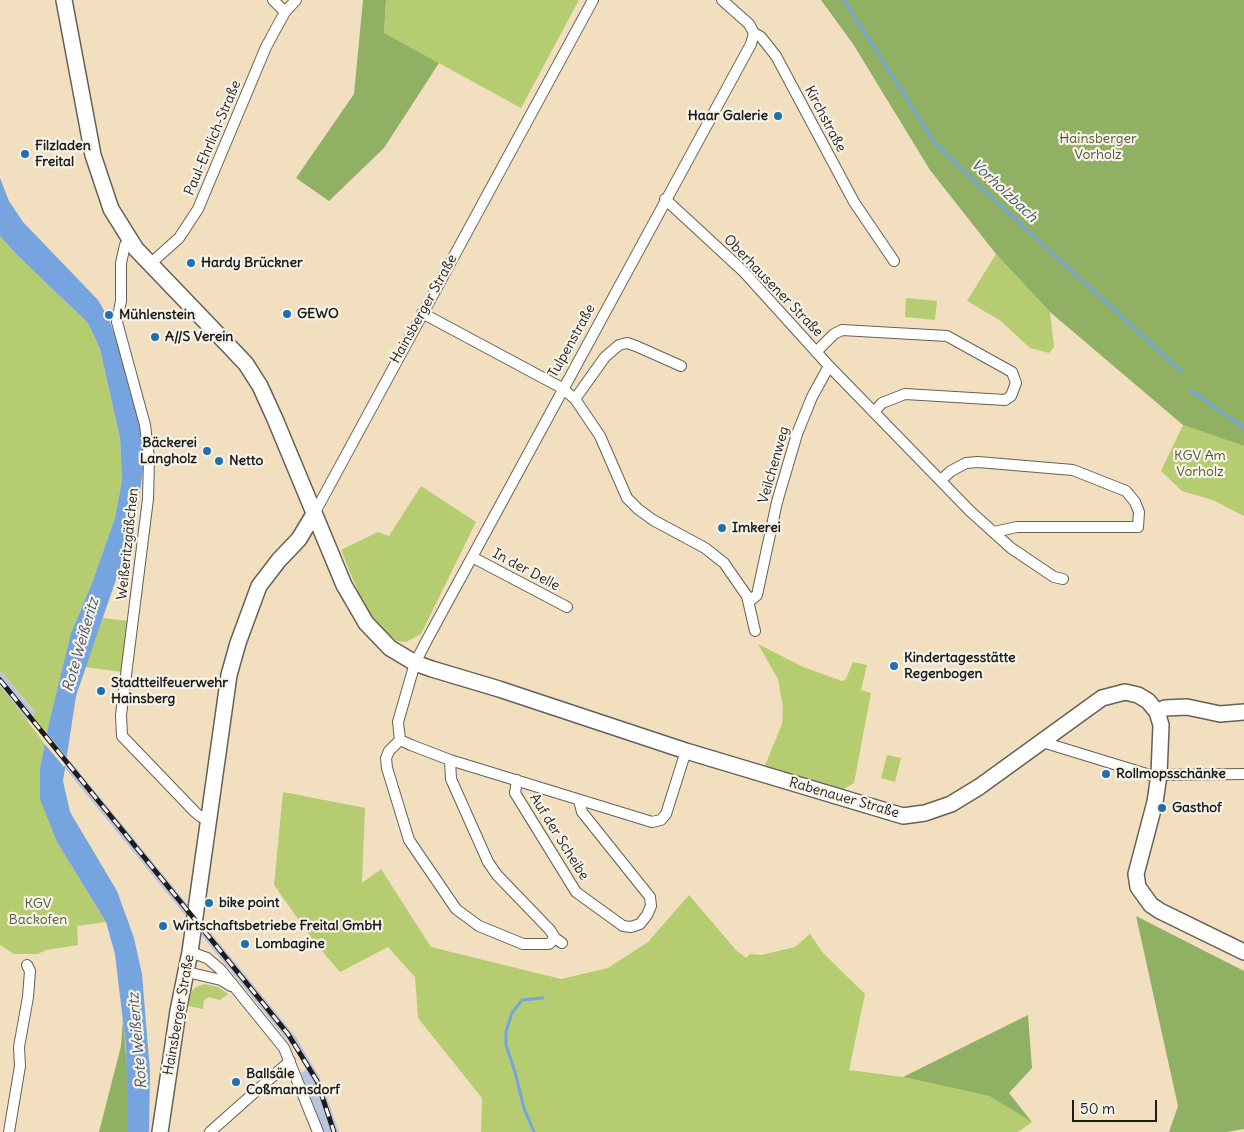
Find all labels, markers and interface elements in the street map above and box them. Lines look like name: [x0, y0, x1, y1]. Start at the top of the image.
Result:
street label: Paul-Ehrlich-Straße: [181, 78, 245, 198]
street label: Kirchstraße: [801, 83, 849, 155]
place label: Haar Galerie: [688, 108, 768, 124]
marker: Haar Galerie: [772, 110, 784, 122]
park label: Hainsberger Vorholz: [1059, 131, 1137, 164]
place label: Filzladen Freital: [35, 138, 91, 170]
marker: Filzladen Freital: [19, 148, 31, 160]
water label: Vorholzbach: [967, 156, 1041, 226]
street label: Oberhausener Straße: [720, 231, 826, 341]
street label: Hainsberger Straße: [387, 252, 461, 366]
place label: Hardy Brückner: [201, 255, 303, 271]
marker: Hardy Brückner: [185, 257, 197, 269]
street label: Tulpenstraße: [545, 301, 599, 381]
place label: GEWO: [297, 306, 339, 322]
place label: Mühlenstein: [119, 307, 195, 323]
marker: GEWO: [281, 308, 293, 320]
marker: Mühlenstein: [103, 309, 115, 321]
place label: A//S Verein: [165, 329, 233, 345]
marker: A//S Verein: [149, 331, 161, 343]
street label: Veilchenweg: [755, 425, 793, 505]
place label: Bäckerei Langholz: [140, 435, 197, 468]
marker: Bäckerei Langholz: [201, 445, 213, 457]
park label: KGV Am Vorholz: [1174, 448, 1226, 481]
place label: Netto: [229, 453, 263, 469]
marker: Netto: [213, 455, 225, 467]
street label: Weißeritzgäßchen: [114, 487, 142, 601]
place label: Imkerei: [732, 520, 781, 536]
marker: Imkerei: [716, 522, 728, 534]
street label: In der Delle: [490, 545, 562, 595]
water label: Rote Weißeritz: [59, 596, 103, 694]
place label: Kindertagesstätte Regenbogen: [904, 650, 1016, 682]
marker: Kindertagesstätte Regenbogen: [888, 660, 900, 672]
place label: Stadtteilfeuerwehr Hainsberg: [111, 675, 228, 708]
marker: Stadtteilfeuerwehr Hainsberg: [95, 685, 107, 697]
place label: Rollmopsschänke: [1116, 766, 1226, 782]
marker: Rollmopsschänke: [1100, 768, 1112, 780]
street label: Rabenauer Straße: [787, 774, 901, 822]
street label: Auf der Scheibe: [526, 791, 592, 883]
place label: Gasthof: [1172, 800, 1222, 816]
marker: Gasthof: [1156, 802, 1168, 814]
place label: bike point: [219, 895, 279, 911]
park label: KGV Backofen: [9, 896, 67, 929]
marker: bike point: [203, 897, 215, 909]
place label: Wirtschaftsbetriebe Freital GmbH: [173, 918, 382, 934]
marker: Wirtschaftsbetriebe Freital GmbH: [157, 920, 169, 932]
place label: Lombagine: [255, 936, 325, 952]
marker: Lombagine: [239, 938, 251, 950]
street label: Hainsberger Straße: [160, 954, 198, 1076]
water label: Rote Weißeritz: [125, 992, 151, 1090]
place label: Ballsäle Coßmannsdorf: [246, 1066, 340, 1098]
marker: Ballsäle Coßmannsdorf: [230, 1076, 242, 1088]
scale bar: [1074, 1090, 1159, 1122]
text: 50 m: [1080, 1099, 1115, 1118]

